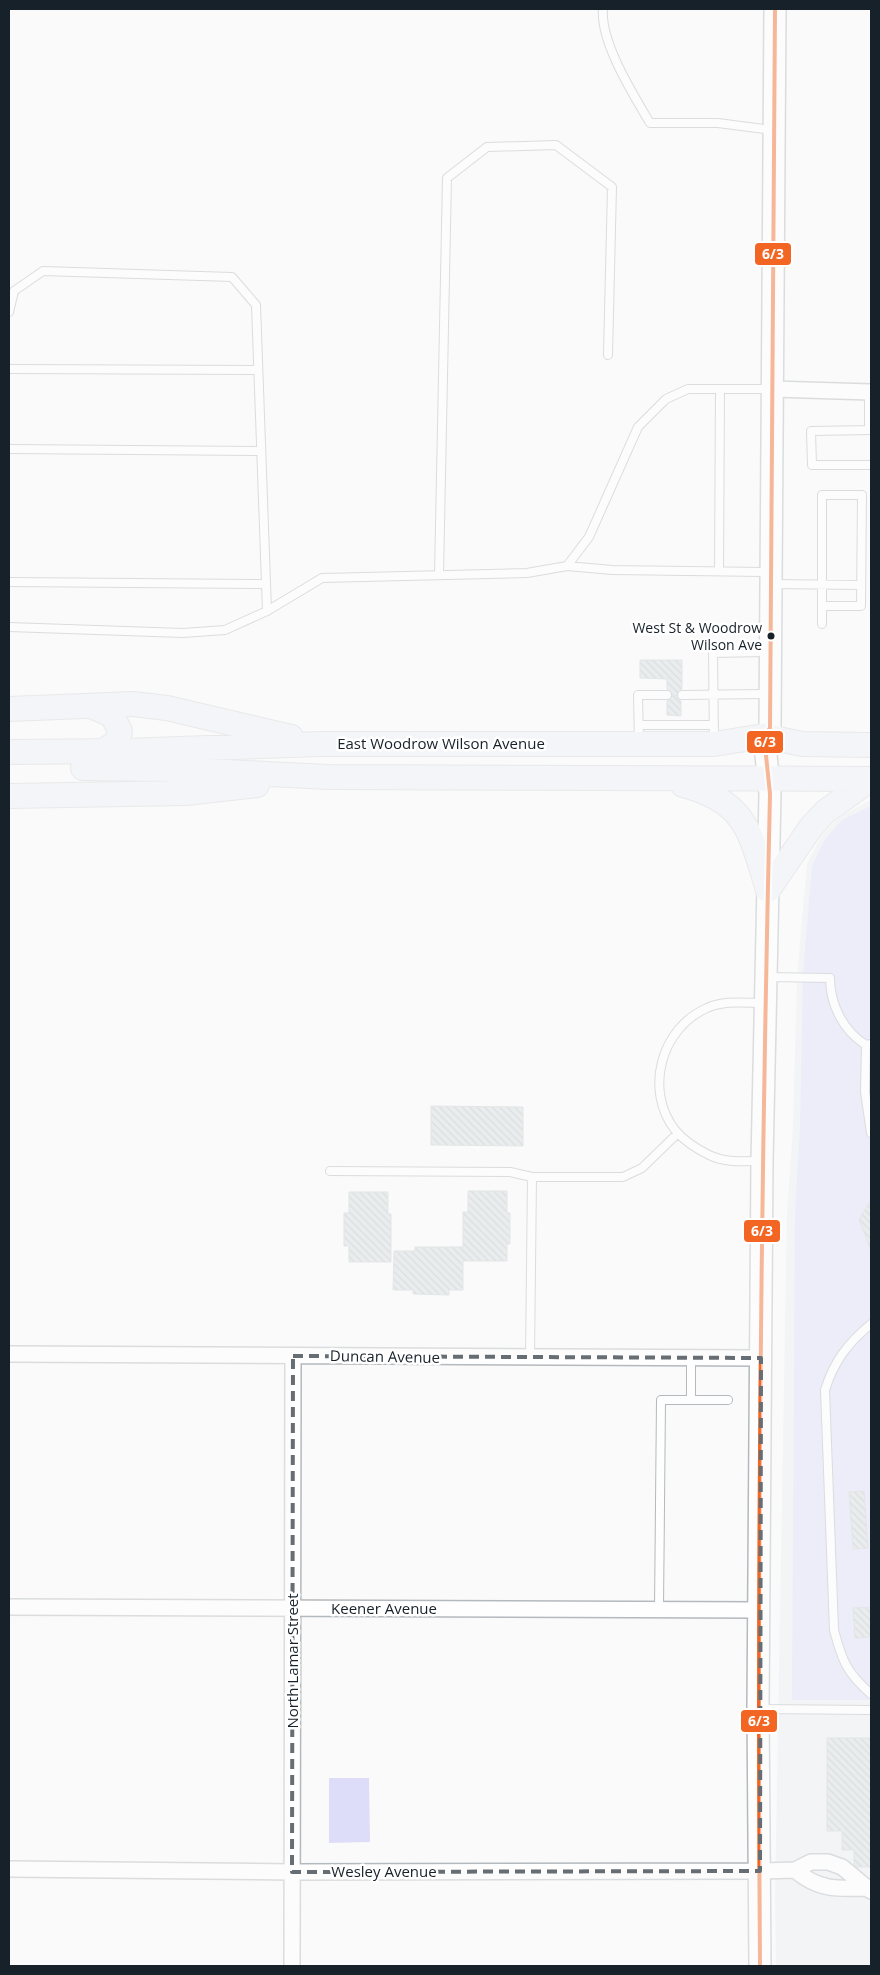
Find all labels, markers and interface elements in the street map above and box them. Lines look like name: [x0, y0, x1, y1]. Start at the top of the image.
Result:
line badge: 6/3: [754, 242, 792, 266]
text: 6/3: [762, 244, 784, 263]
place label: West St & Woodrow Wilson Ave: [632, 618, 762, 654]
marker: West St & Woodrow Wilson Ave: [766, 631, 776, 641]
line badge: 6/3: [746, 730, 784, 754]
text: 6/3: [754, 732, 776, 751]
street label: East Woodrow Wilson Avenue: [337, 733, 545, 753]
line badge: 6/3: [743, 1219, 781, 1243]
text: 6/3: [751, 1221, 773, 1240]
street label: Duncan Avenue: [330, 1345, 440, 1367]
street label: North Lamar Street: [282, 1593, 302, 1729]
street label: Keener Avenue: [331, 1598, 437, 1618]
line badge: 6/3: [740, 1709, 778, 1733]
text: 6/3: [748, 1711, 770, 1730]
street label: Wesley Avenue: [331, 1861, 437, 1881]

